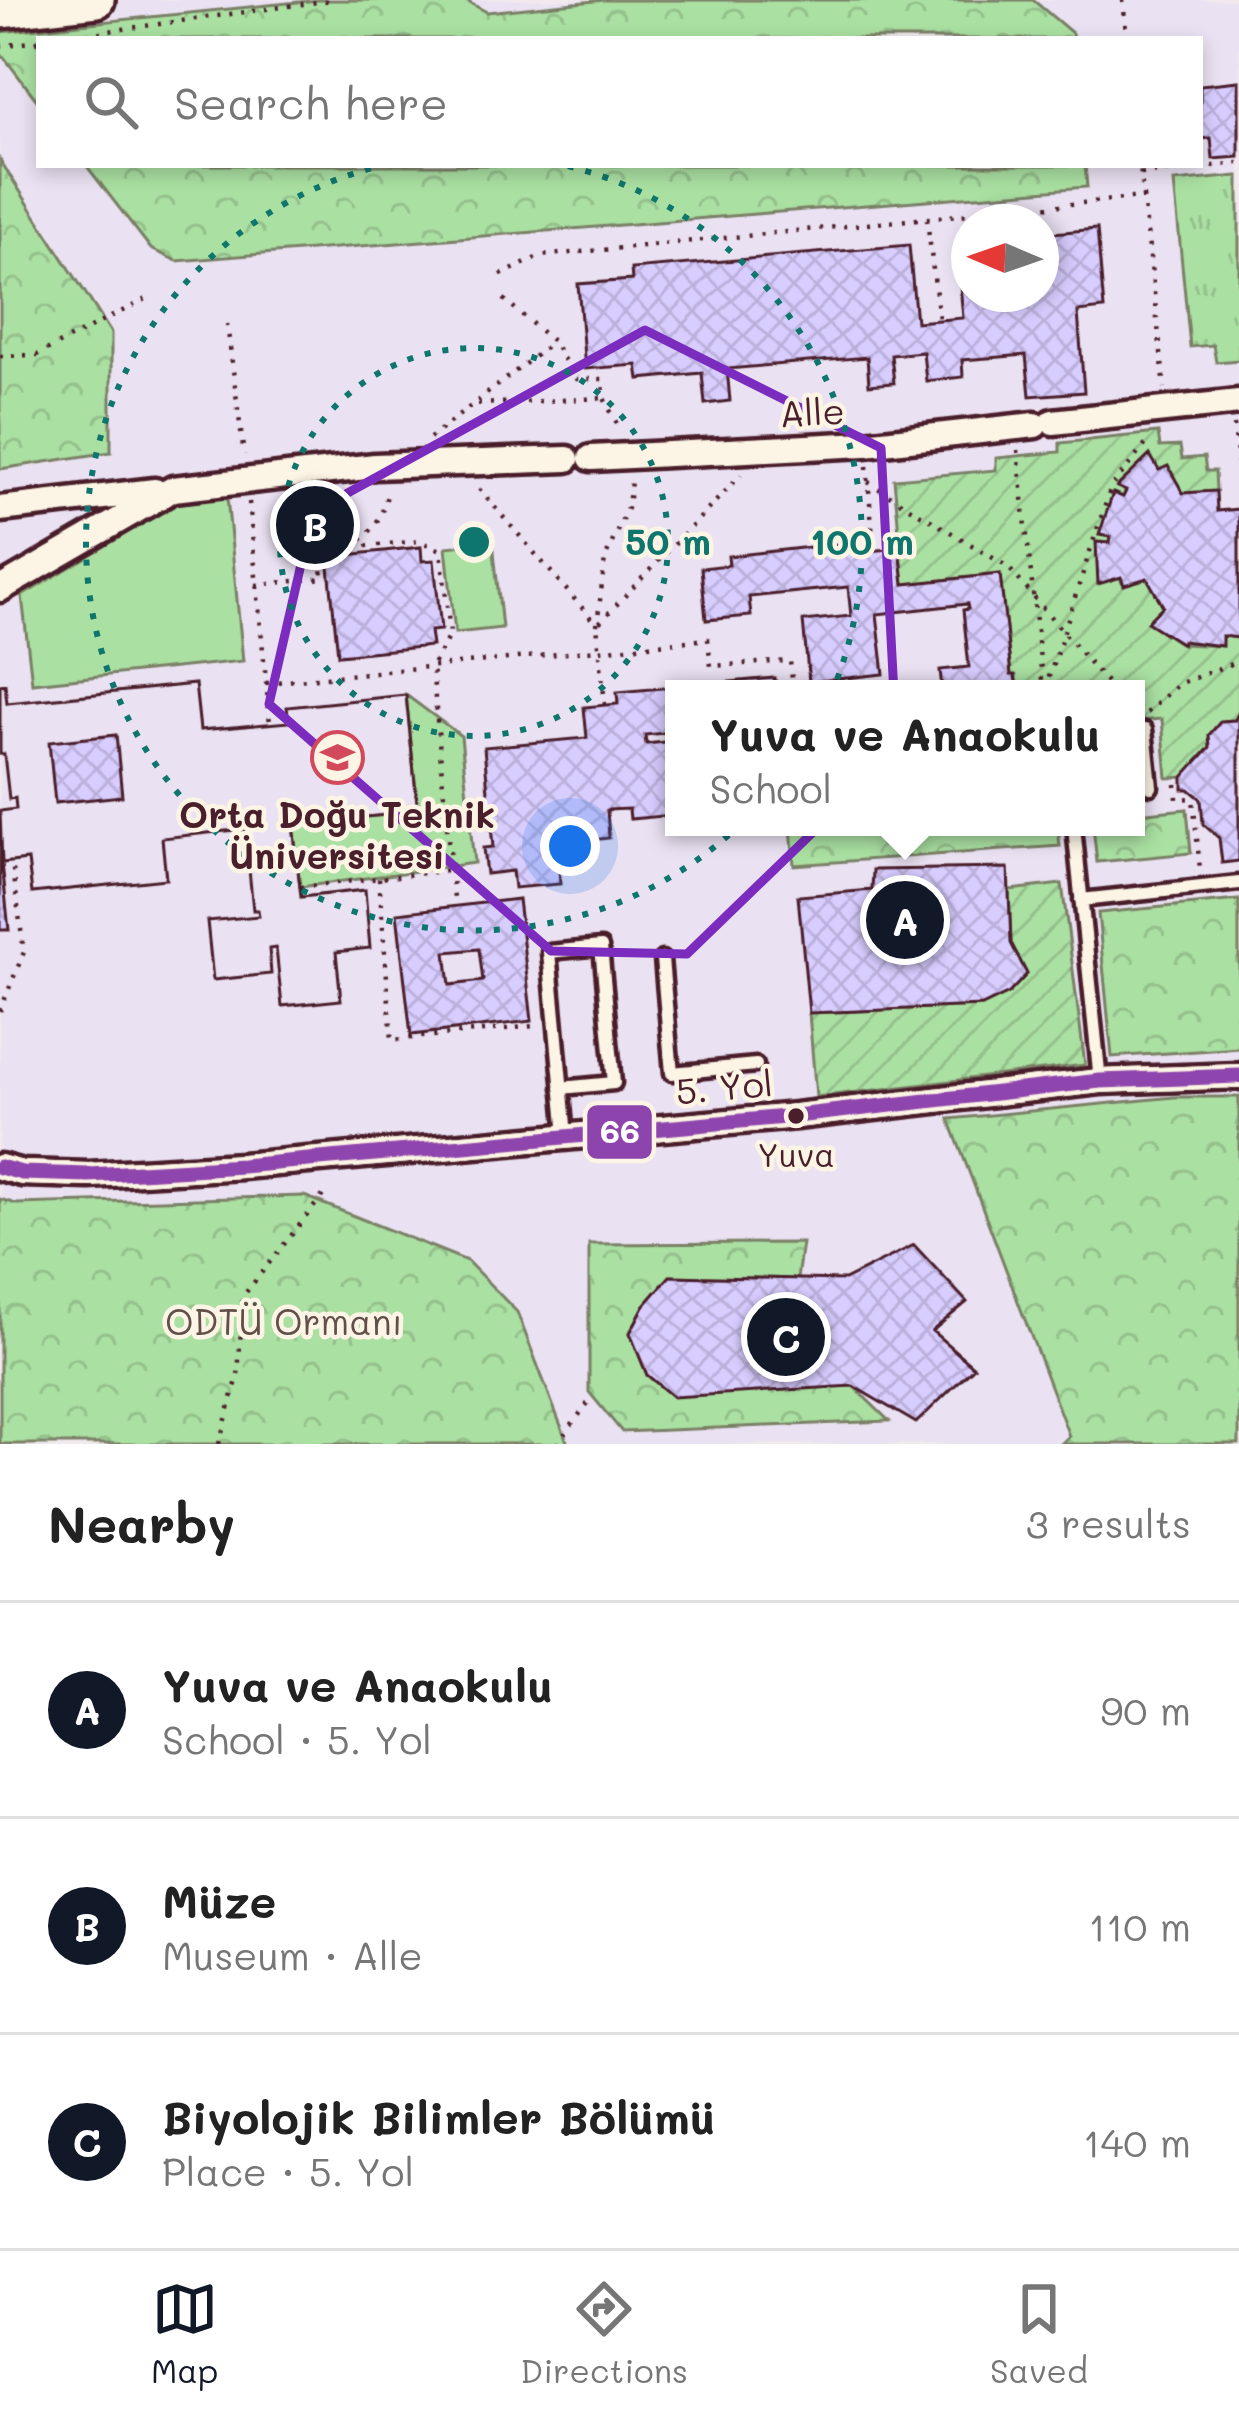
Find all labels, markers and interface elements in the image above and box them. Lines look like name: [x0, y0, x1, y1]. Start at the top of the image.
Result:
search box: [36, 36, 1203, 168]
icon: search: [78, 69, 144, 135]
text: Search here: [174, 73, 448, 131]
north arrow: [951, 204, 1059, 312]
street label: Alle: [778, 386, 846, 436]
pin: B: [276, 480, 354, 570]
text: 50 m: [625, 517, 711, 564]
text: 100 m: [810, 517, 914, 564]
centre of rings: [453, 521, 495, 563]
popup: [665, 680, 1145, 836]
text: Yuva ve Anaokulu: [709, 704, 1101, 762]
school or university icon: Orta Doğu Teknik Üniversitesi: [309, 730, 365, 786]
text: School: [709, 762, 832, 813]
place label: Orta Doğu Teknik Üniversitesi: [179, 790, 495, 878]
your location: [540, 816, 600, 876]
pin: A: [866, 875, 944, 965]
street label: 5. Yol: [674, 1058, 774, 1114]
line badge: 66: [585, 1103, 654, 1161]
marker: Yuva: [785, 1105, 807, 1127]
text: 66: [600, 1108, 640, 1151]
place label: Yuva: [757, 1132, 835, 1175]
pin: C: [747, 1292, 825, 1382]
park label: ODTÜ Ormanı: [165, 1297, 403, 1344]
text: Nearby: [48, 1489, 235, 1556]
text: 3 results: [1026, 1497, 1191, 1548]
text: Yuva ve Anaokulu: [162, 1655, 553, 1713]
text: A: [73, 1684, 101, 1735]
text: 90 m: [1100, 1684, 1191, 1735]
text: School · 5. Yol: [162, 1713, 432, 1764]
text: Müze: [162, 1871, 276, 1929]
text: B: [74, 1900, 100, 1951]
text: 110 m: [1089, 1900, 1191, 1951]
text: Museum · Alle: [162, 1929, 423, 1980]
text: Biyolojik Bilimler Bölümü: [162, 2087, 716, 2145]
text: C: [73, 2116, 101, 2167]
text: 140 m: [1083, 2116, 1191, 2167]
text: Place · 5. Yol: [162, 2145, 414, 2196]
tab: Map: [151, 2276, 218, 2391]
tab: Directions: [520, 2276, 688, 2391]
tab: Saved: [990, 2276, 1088, 2391]

